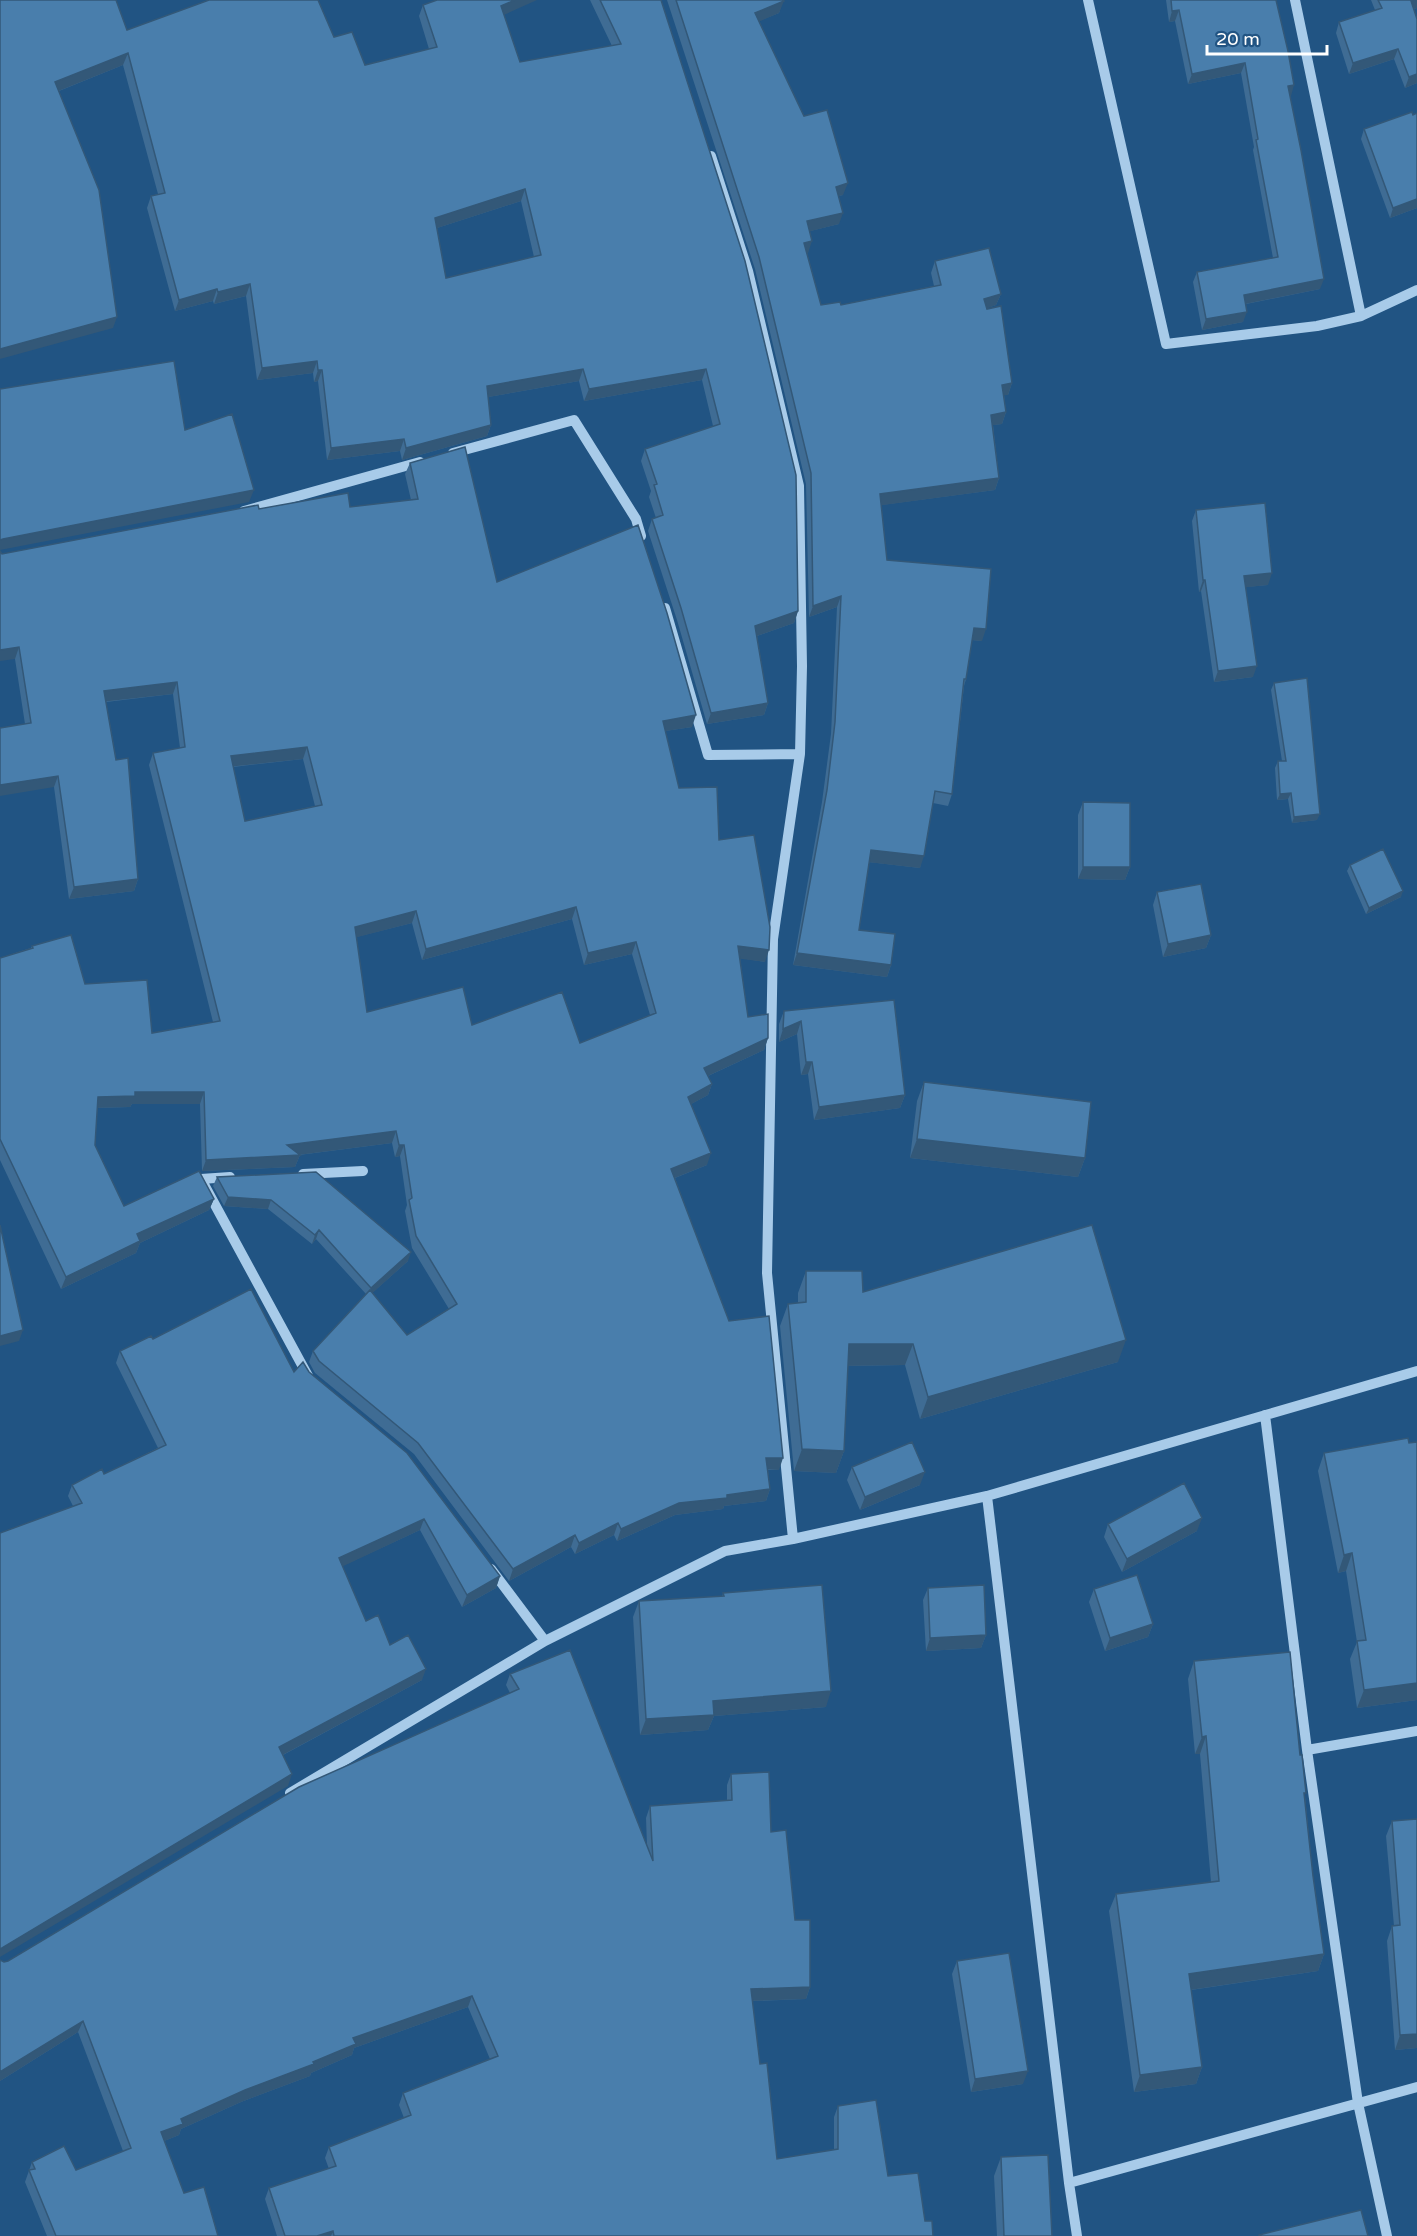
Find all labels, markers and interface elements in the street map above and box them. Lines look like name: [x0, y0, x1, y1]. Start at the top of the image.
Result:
scale bar: [1207, 18, 1327, 56]
text: 20 m: [1216, 28, 1260, 50]

